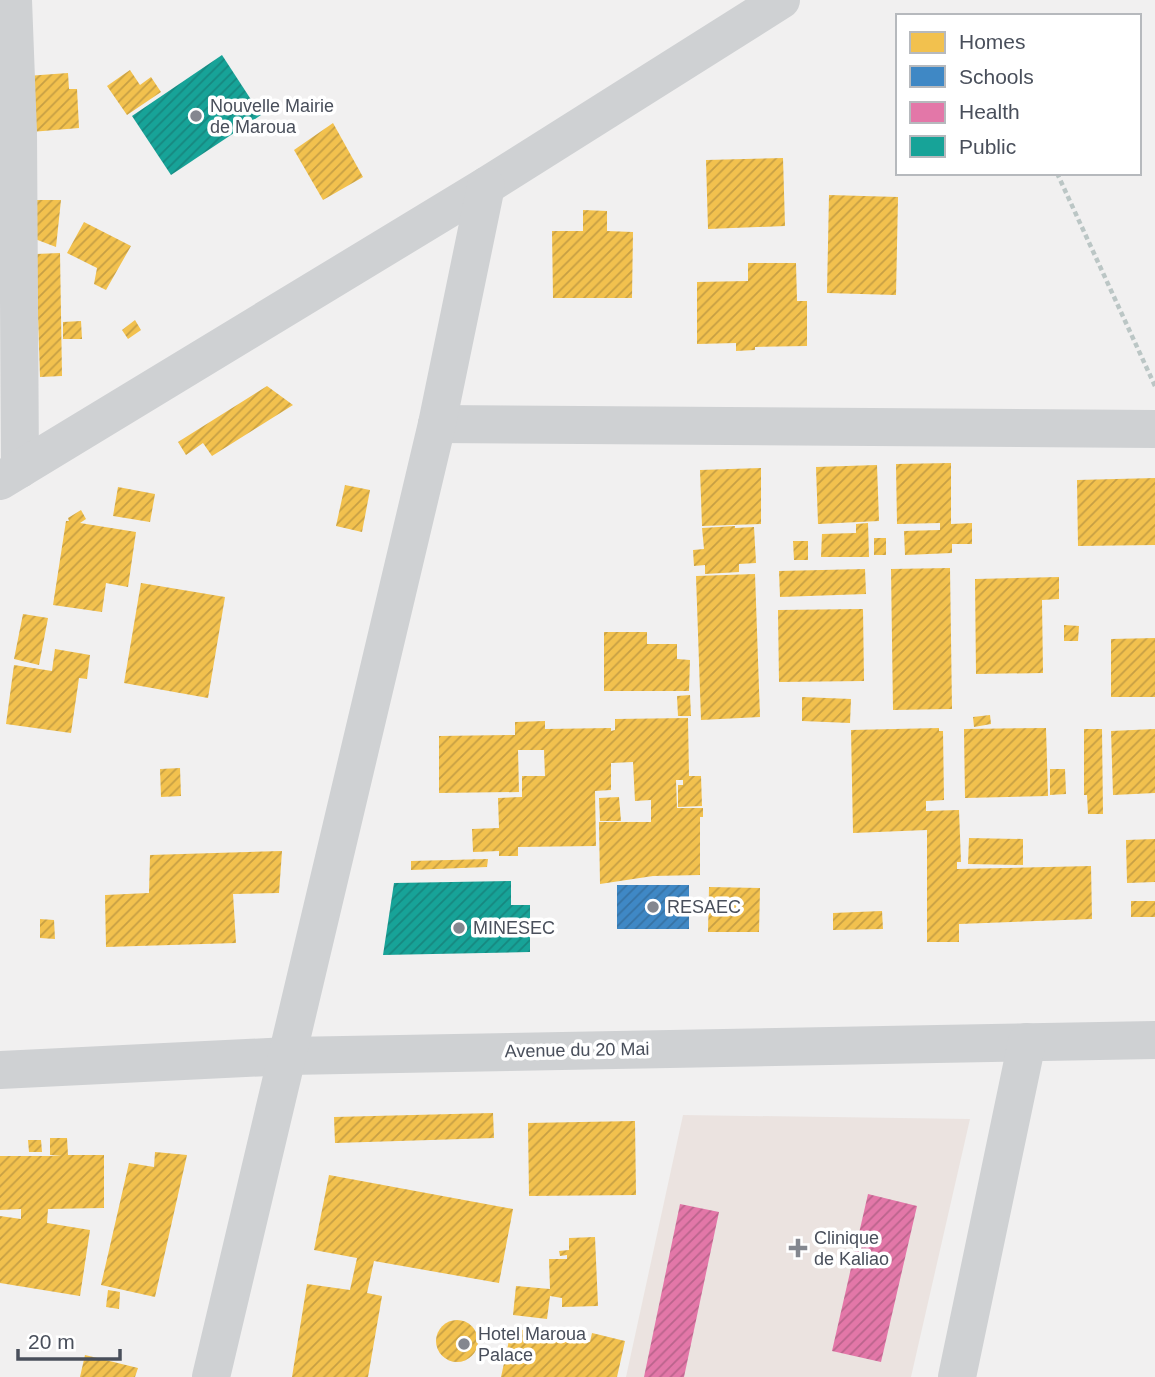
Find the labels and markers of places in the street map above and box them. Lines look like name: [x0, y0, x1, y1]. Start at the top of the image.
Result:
place label: Nouvelle Mairie de Maroua: [210, 96, 334, 137]
marker: Nouvelle Mairie de Maroua: [188, 108, 204, 124]
place label: RESAEC: [667, 897, 741, 917]
marker: RESAEC: [645, 899, 661, 915]
place label: MINESEC: [473, 918, 555, 938]
marker: MINESEC: [451, 920, 467, 936]
place label: Clinique de Kaliao: [814, 1228, 889, 1269]
marker: Clinique de Kaliao: [788, 1238, 808, 1258]
place label: Hotel Maroua Palace: [478, 1324, 587, 1365]
marker: Hotel Maroua Palace: [456, 1336, 472, 1352]

